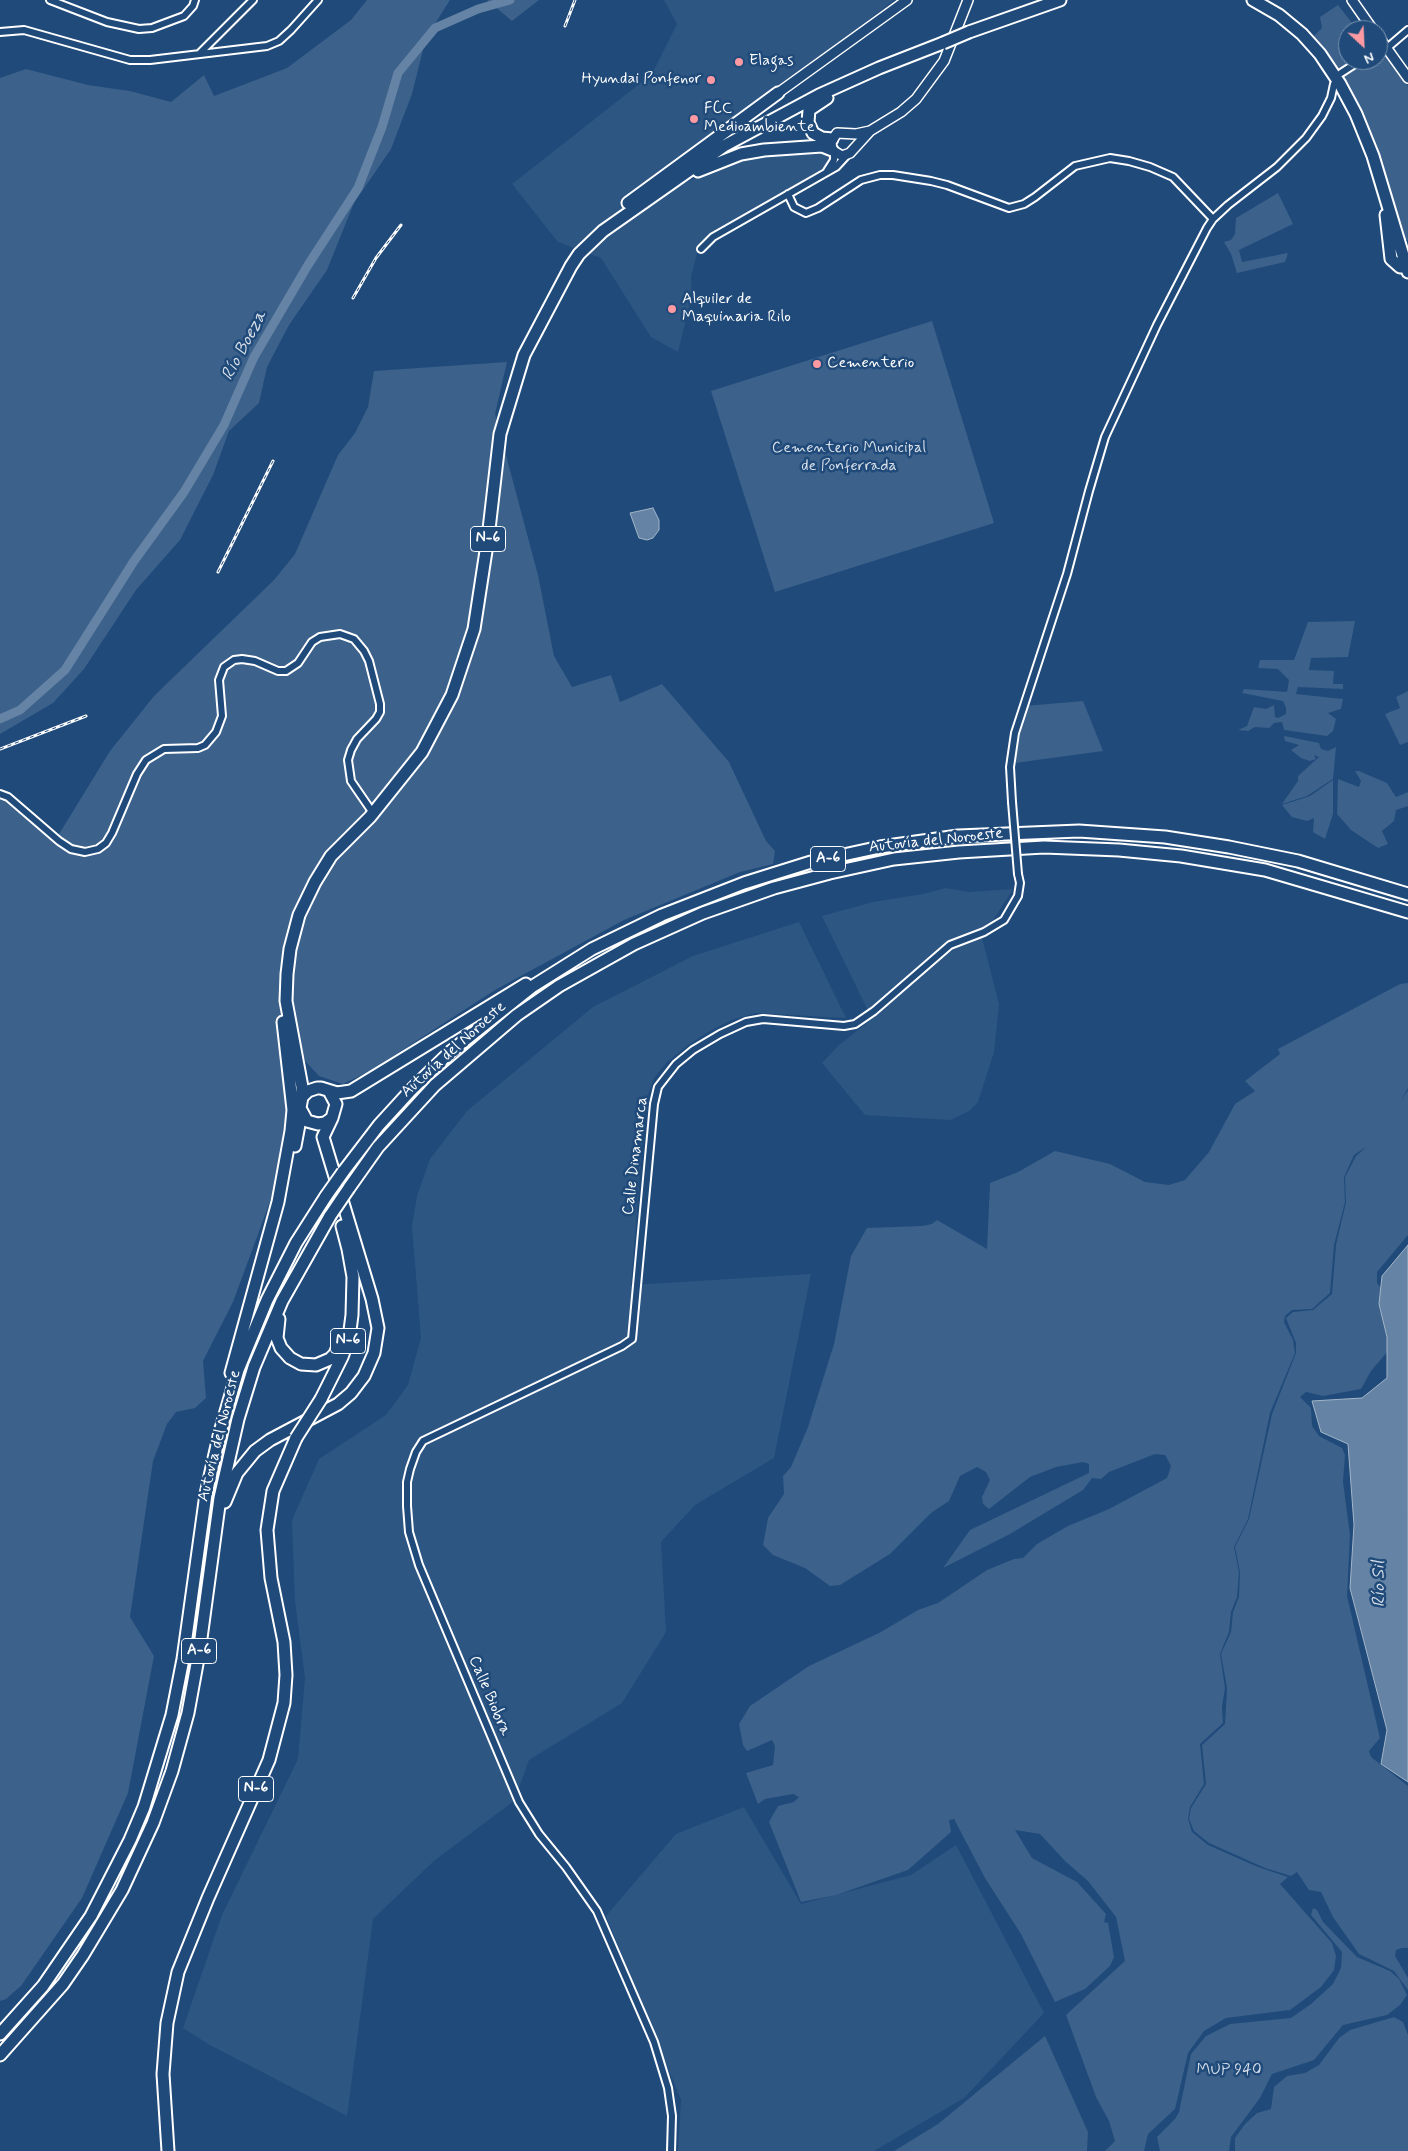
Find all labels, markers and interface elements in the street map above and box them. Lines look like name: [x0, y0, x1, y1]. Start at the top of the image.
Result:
north arrow: [1338, 20, 1388, 70]
text: N: [1361, 48, 1377, 68]
place label: Elagas: [749, 52, 794, 72]
marker: Elagas: [733, 56, 745, 68]
place label: Hyundai Ponfenor: [581, 70, 701, 90]
marker: Hyundai Ponfenor: [705, 74, 717, 86]
place label: FCC Medioambiente: [704, 100, 815, 138]
marker: FCC Medioambiente: [688, 113, 700, 125]
place label: Alquiler de Maquinaria Rilo: [682, 290, 791, 328]
marker: Alquiler de Maquinaria Rilo: [666, 303, 678, 315]
water label: Río Boeza: [218, 308, 272, 384]
place label: Cementerio: [827, 354, 914, 374]
marker: Cementerio: [811, 358, 823, 370]
park label: Cementerio Municipal de Ponferrada: [772, 439, 926, 477]
road number: N-6: [470, 526, 506, 552]
street label: Autovía del Noroeste: [868, 824, 1004, 858]
road number: A-6: [810, 846, 846, 872]
street label: Autovía del Noroeste: [397, 998, 511, 1102]
street label: Calle Dinamarca: [619, 1096, 653, 1216]
road number: N-6: [330, 1328, 366, 1354]
street label: Autovía del Noroeste: [194, 1368, 246, 1504]
water label: Río Sil: [1369, 1561, 1391, 1607]
road number: A-6: [182, 1638, 216, 1664]
street label: Calle Biobra: [464, 1653, 514, 1739]
road number: N-6: [238, 1776, 274, 1802]
park label: MUP 940: [1196, 2061, 1262, 2081]

